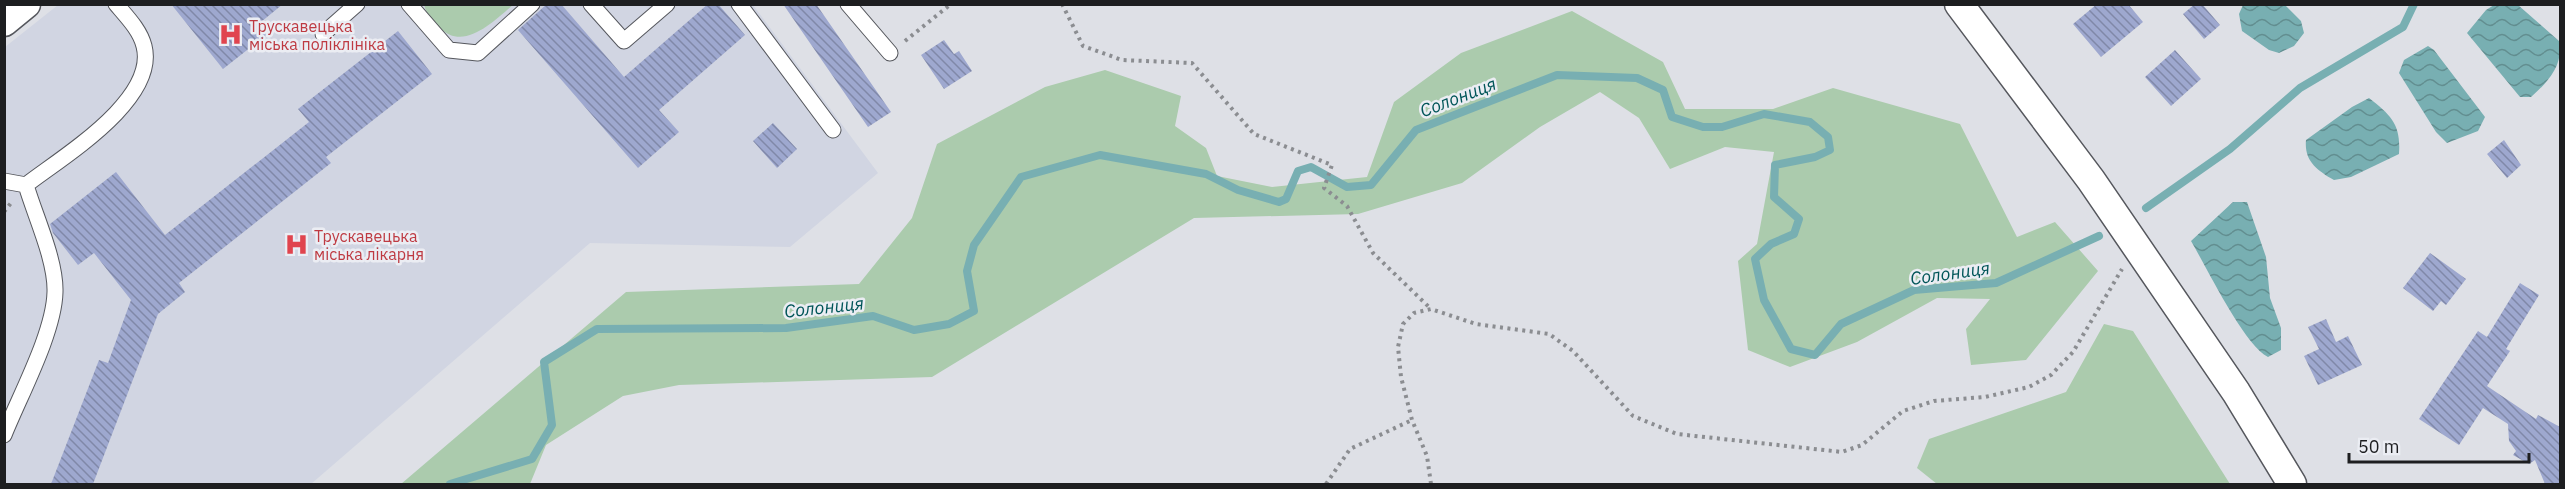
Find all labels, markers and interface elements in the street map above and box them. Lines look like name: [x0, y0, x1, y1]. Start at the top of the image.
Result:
place label: Трускавецька міська поліклініка: [249, 16, 385, 54]
hospital icon: Трускавецька міська поліклініка: [218, 22, 244, 48]
water label: Солониця: [1417, 72, 1499, 122]
place label: Трускавецька міська лікарня: [314, 226, 424, 264]
hospital icon: Трускавецька міська лікарня: [283, 232, 309, 258]
water label: Солониця: [1909, 256, 1991, 290]
water label: Солониця: [783, 291, 865, 323]
scale bar: [2349, 426, 2529, 464]
text: 50 m: [2358, 435, 2400, 458]

